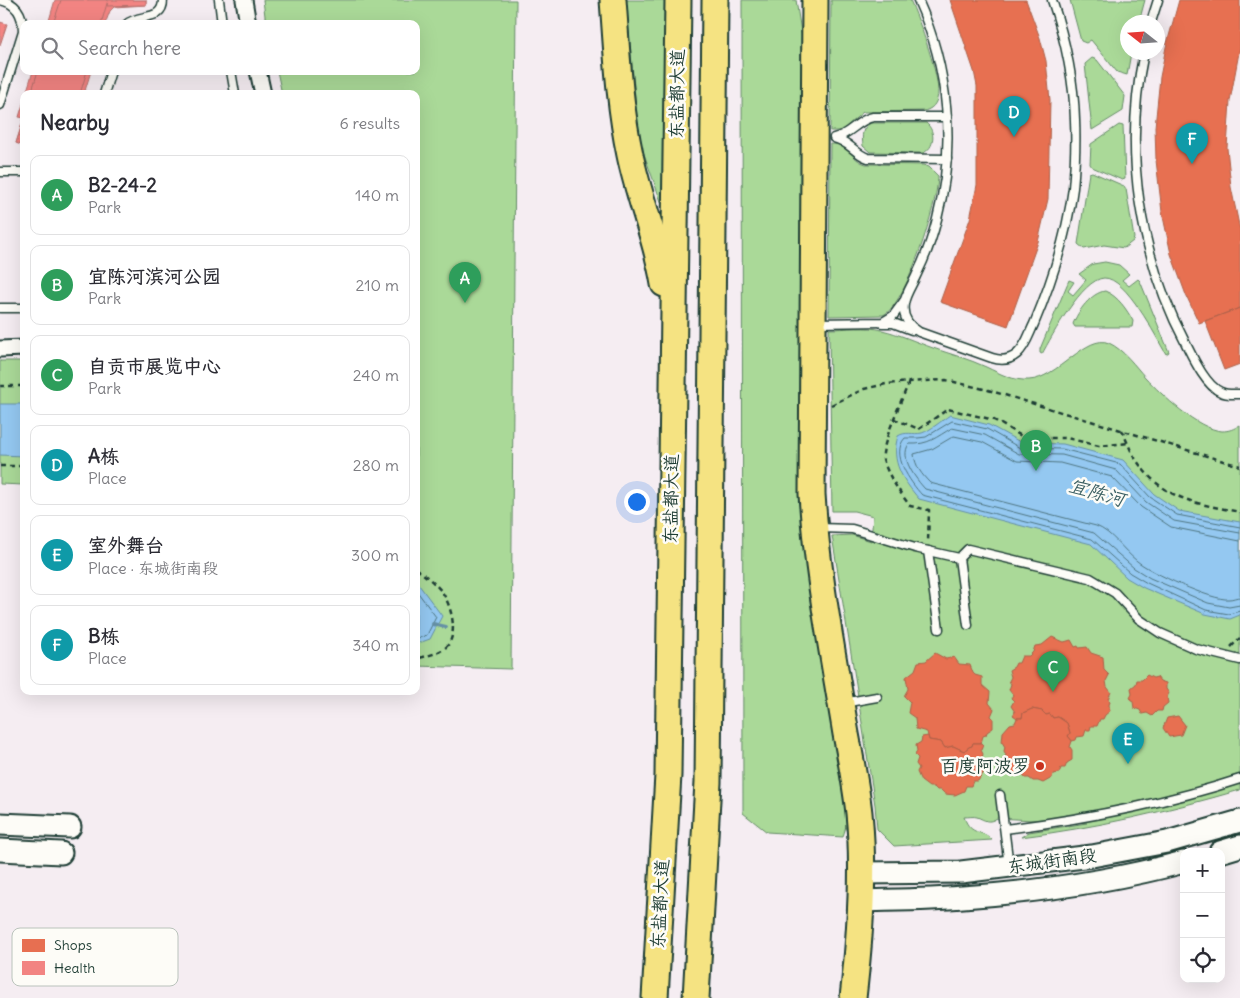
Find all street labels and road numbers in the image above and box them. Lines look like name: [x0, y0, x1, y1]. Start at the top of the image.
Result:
street label: 东盐都大道: [664, 49, 689, 139]
street label: 东盐都大道: [658, 454, 683, 544]
street label: 东城街南段: [1006, 843, 1098, 878]
street label: 东盐都大道: [646, 858, 673, 950]

